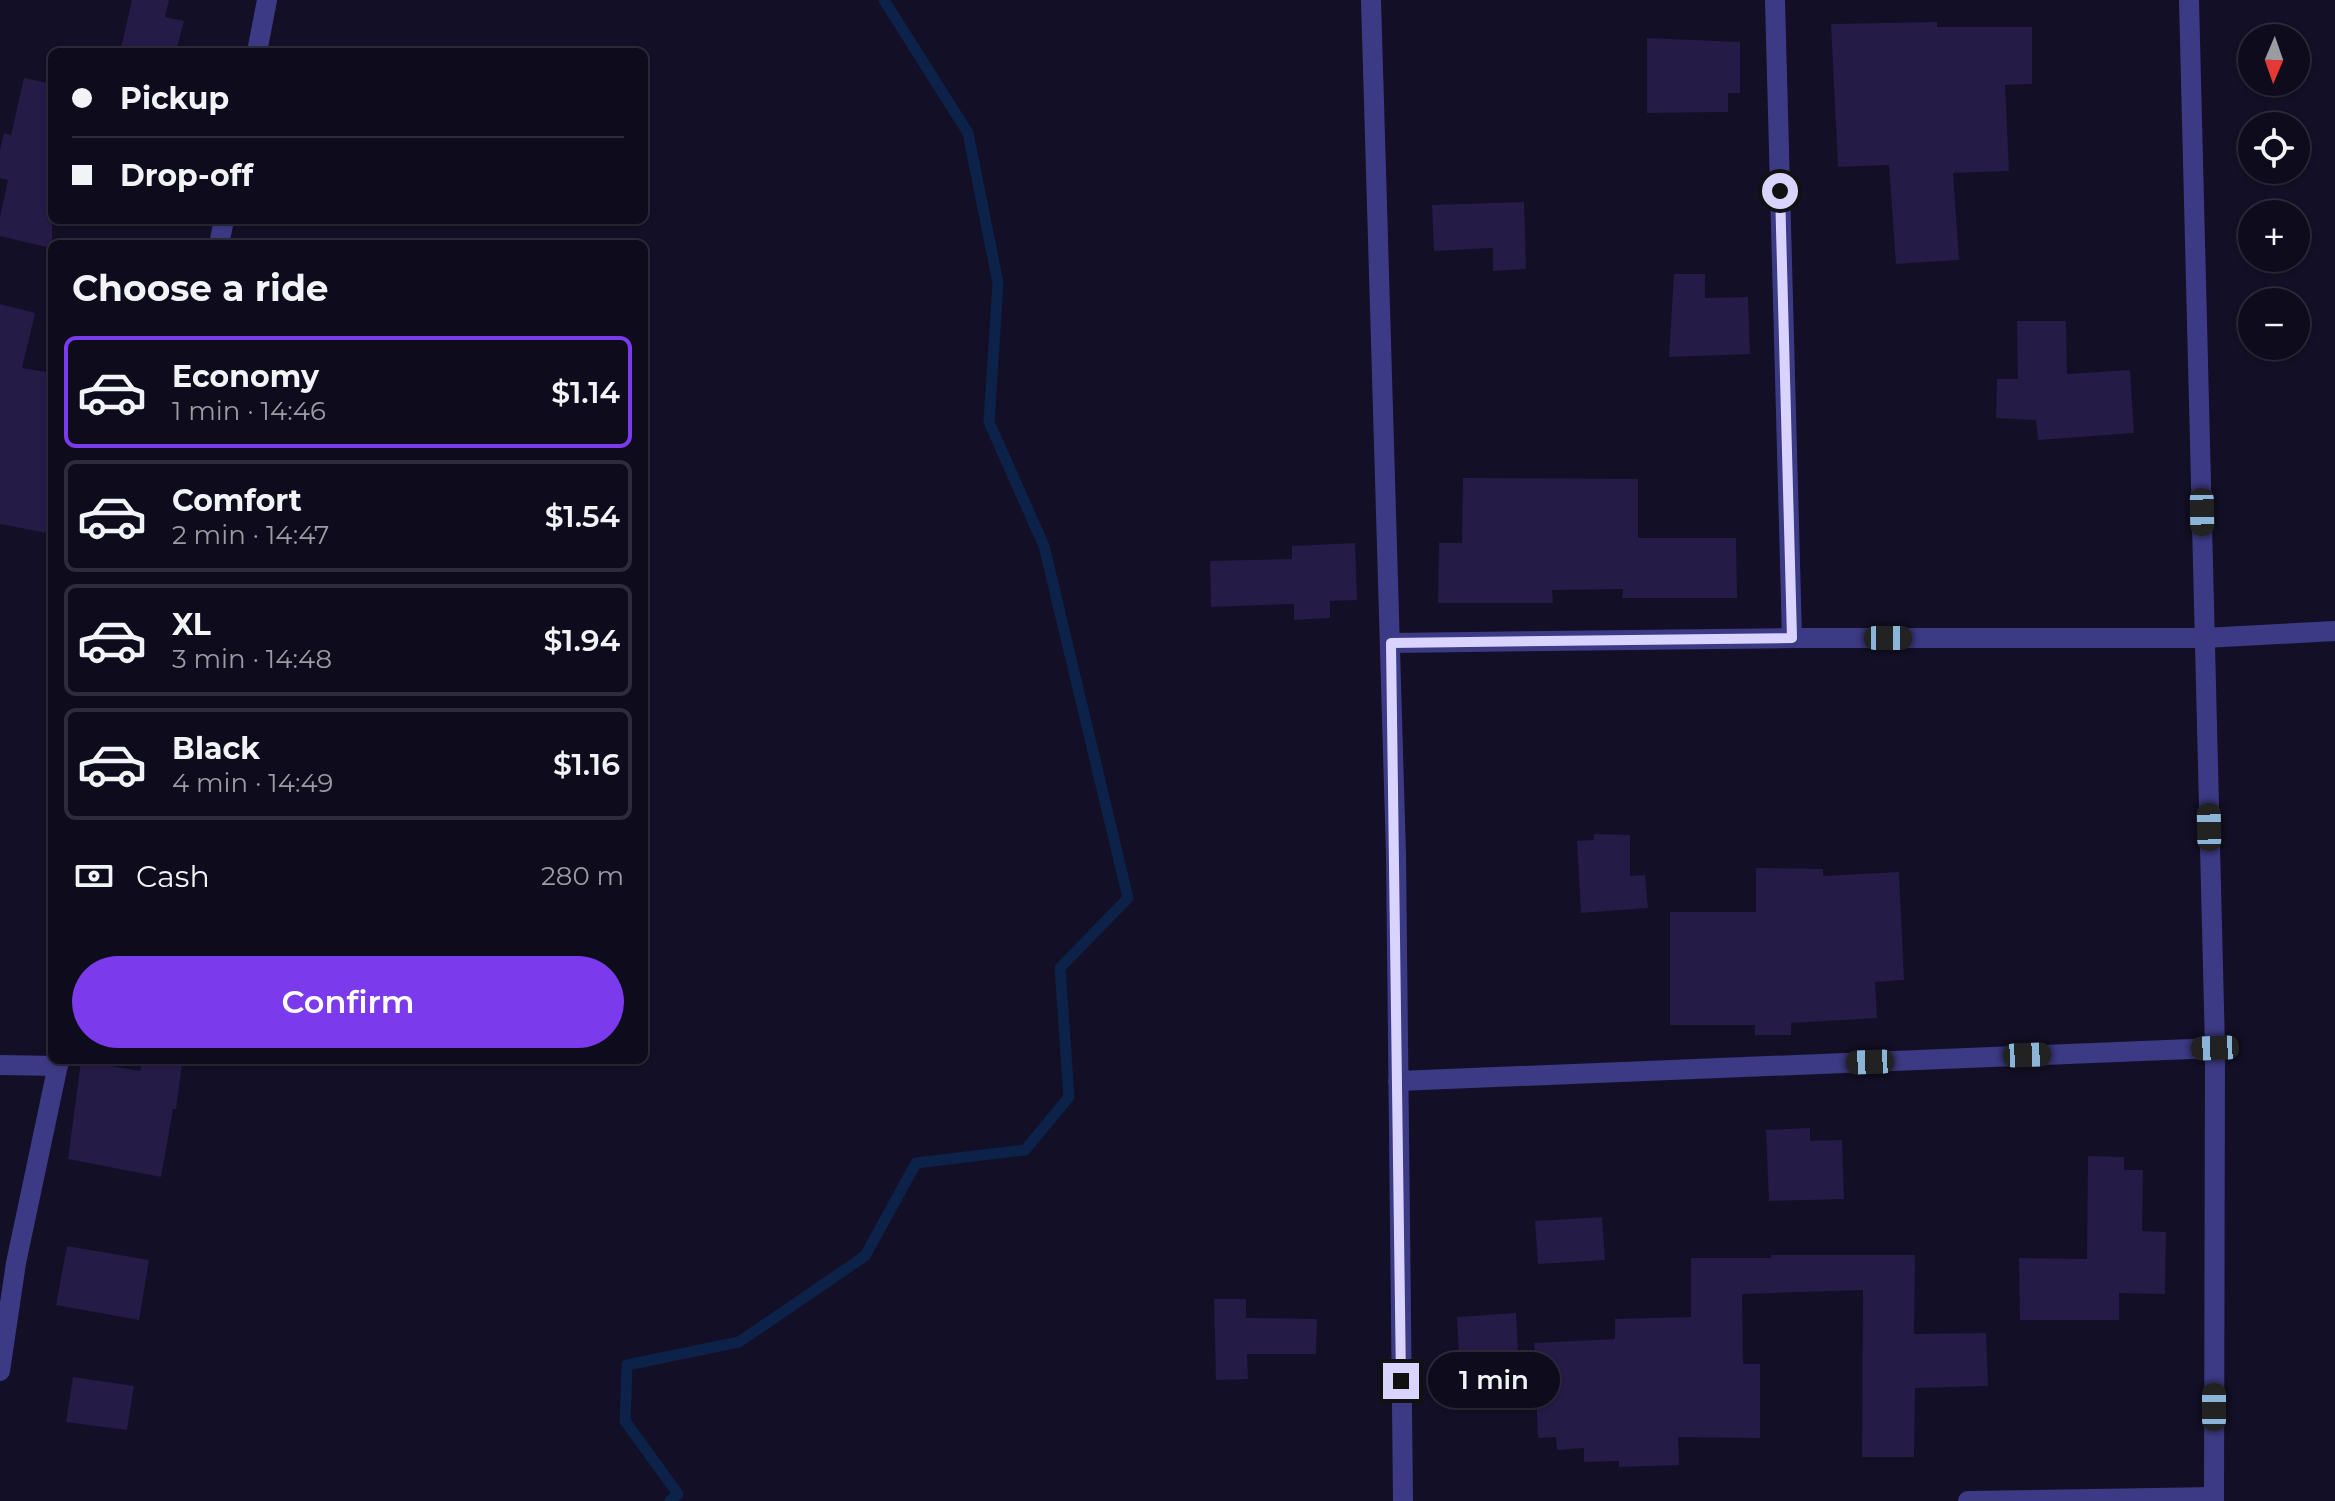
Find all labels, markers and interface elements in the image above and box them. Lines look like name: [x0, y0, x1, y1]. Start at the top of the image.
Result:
north arrow: [2238, 24, 2310, 96]
map controls: [2238, 24, 2310, 360]
text: Pickup: [120, 80, 229, 117]
button: locate: [2238, 112, 2310, 184]
text: Drop-off: [120, 157, 253, 194]
route start: [1762, 173, 1798, 209]
button: +: [2238, 200, 2310, 272]
text: Choose a ride: [72, 266, 329, 310]
button: −: [2238, 288, 2310, 360]
icon: car: [76, 356, 148, 428]
text: Economy: [172, 358, 319, 395]
text: $1.14: [551, 374, 620, 411]
text: 1 min · 14:46: [172, 395, 326, 427]
icon: car: [76, 480, 148, 552]
text: Comfort: [172, 482, 302, 519]
car: [2190, 488, 2214, 536]
text: $1.54: [545, 498, 620, 535]
text: 2 min · 14:47: [172, 519, 329, 551]
icon: car: [76, 604, 148, 676]
text: XL: [172, 606, 211, 643]
text: $1.94: [544, 622, 620, 659]
car: [1864, 626, 1912, 650]
text: 3 min · 14:48: [172, 643, 332, 675]
icon: car: [76, 728, 148, 800]
text: Black: [172, 730, 260, 767]
text: $1.16: [553, 746, 620, 783]
text: 4 min · 14:49: [172, 767, 333, 799]
car: [2197, 803, 2221, 851]
icon: cash: [72, 854, 116, 898]
text: Cash: [136, 858, 210, 895]
text: 280 m: [541, 860, 624, 892]
button: Confirm: [72, 956, 624, 1048]
car: [2191, 1035, 2239, 1061]
car: [2003, 1042, 2051, 1068]
car: [1846, 1049, 1894, 1075]
callout: 1 min: [1429, 1353, 1561, 1409]
route end: [1383, 1363, 1419, 1399]
text: 1 min: [1459, 1364, 1529, 1396]
car: [2202, 1383, 2226, 1431]

